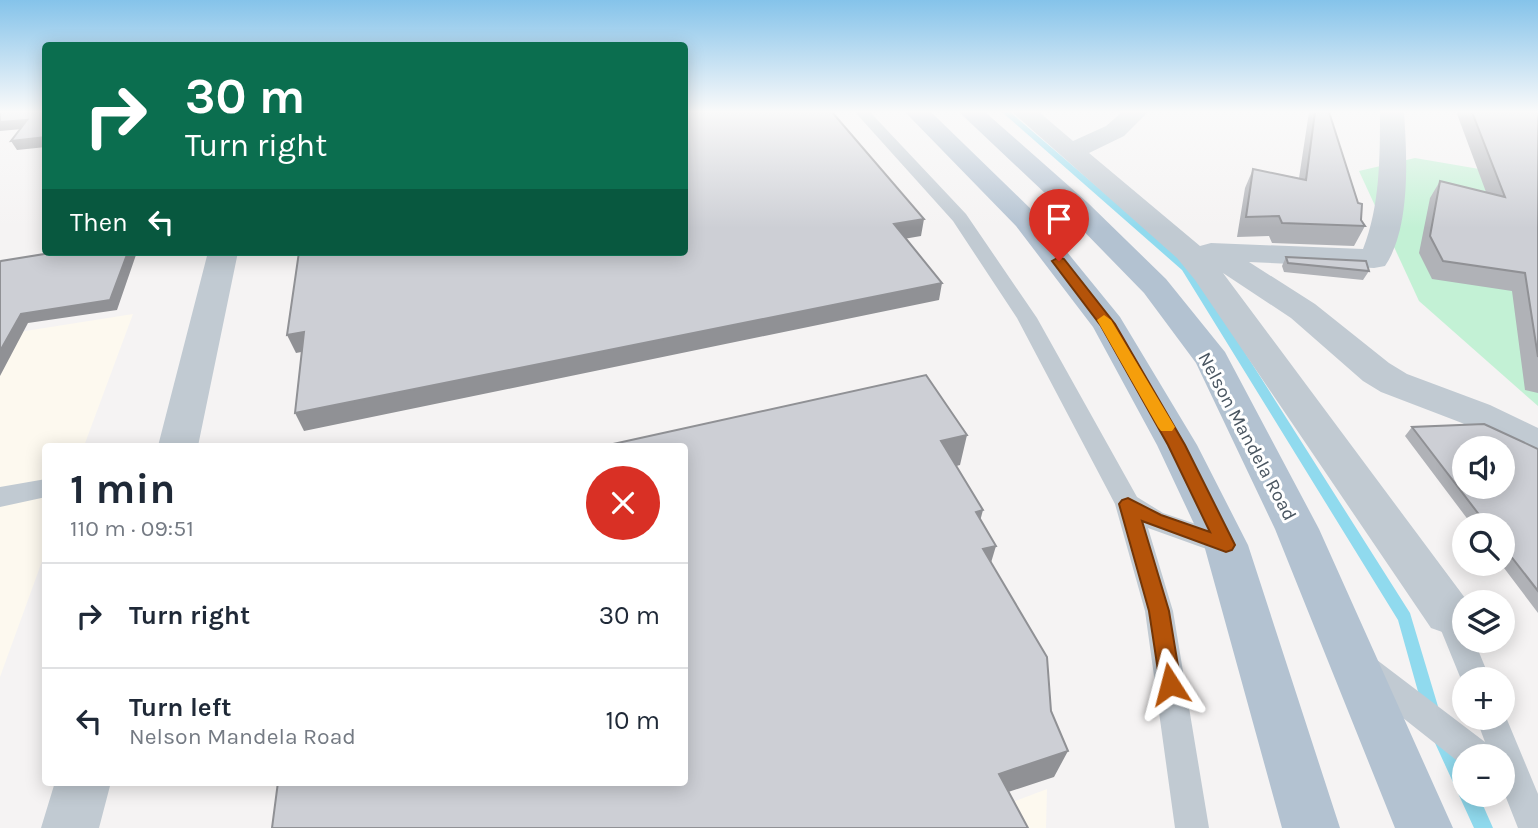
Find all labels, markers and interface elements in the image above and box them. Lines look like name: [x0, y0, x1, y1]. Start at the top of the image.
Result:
text: 30 m: [185, 68, 305, 125]
icon: right: [70, 70, 161, 161]
text: Turn right: [185, 127, 327, 164]
pin: [1029, 189, 1089, 261]
icon: arrive: [1040, 200, 1078, 238]
icon: left: [142, 203, 180, 241]
text: Then: [70, 207, 128, 238]
street label: Nelson Mandela Road: [1193, 349, 1301, 524]
map controls: [1452, 436, 1515, 807]
button: sound: [1452, 436, 1515, 499]
text: 1 min: [70, 464, 175, 514]
button: close: [586, 466, 660, 540]
button: search: [1452, 513, 1515, 576]
text: 110 m · 09:51: [70, 515, 194, 542]
button: layers: [1452, 590, 1515, 653]
icon: right: [70, 597, 108, 635]
text: Turn right: [129, 600, 250, 631]
text: 30 m: [599, 600, 660, 631]
position arrow: [1133, 647, 1207, 721]
button: +: [1452, 667, 1515, 730]
text: Turn left: [129, 692, 231, 723]
icon: left: [70, 702, 108, 740]
text: 10 m: [605, 705, 660, 736]
text: Nelson Mandela Road: [129, 723, 356, 750]
button: −: [1452, 744, 1515, 807]

